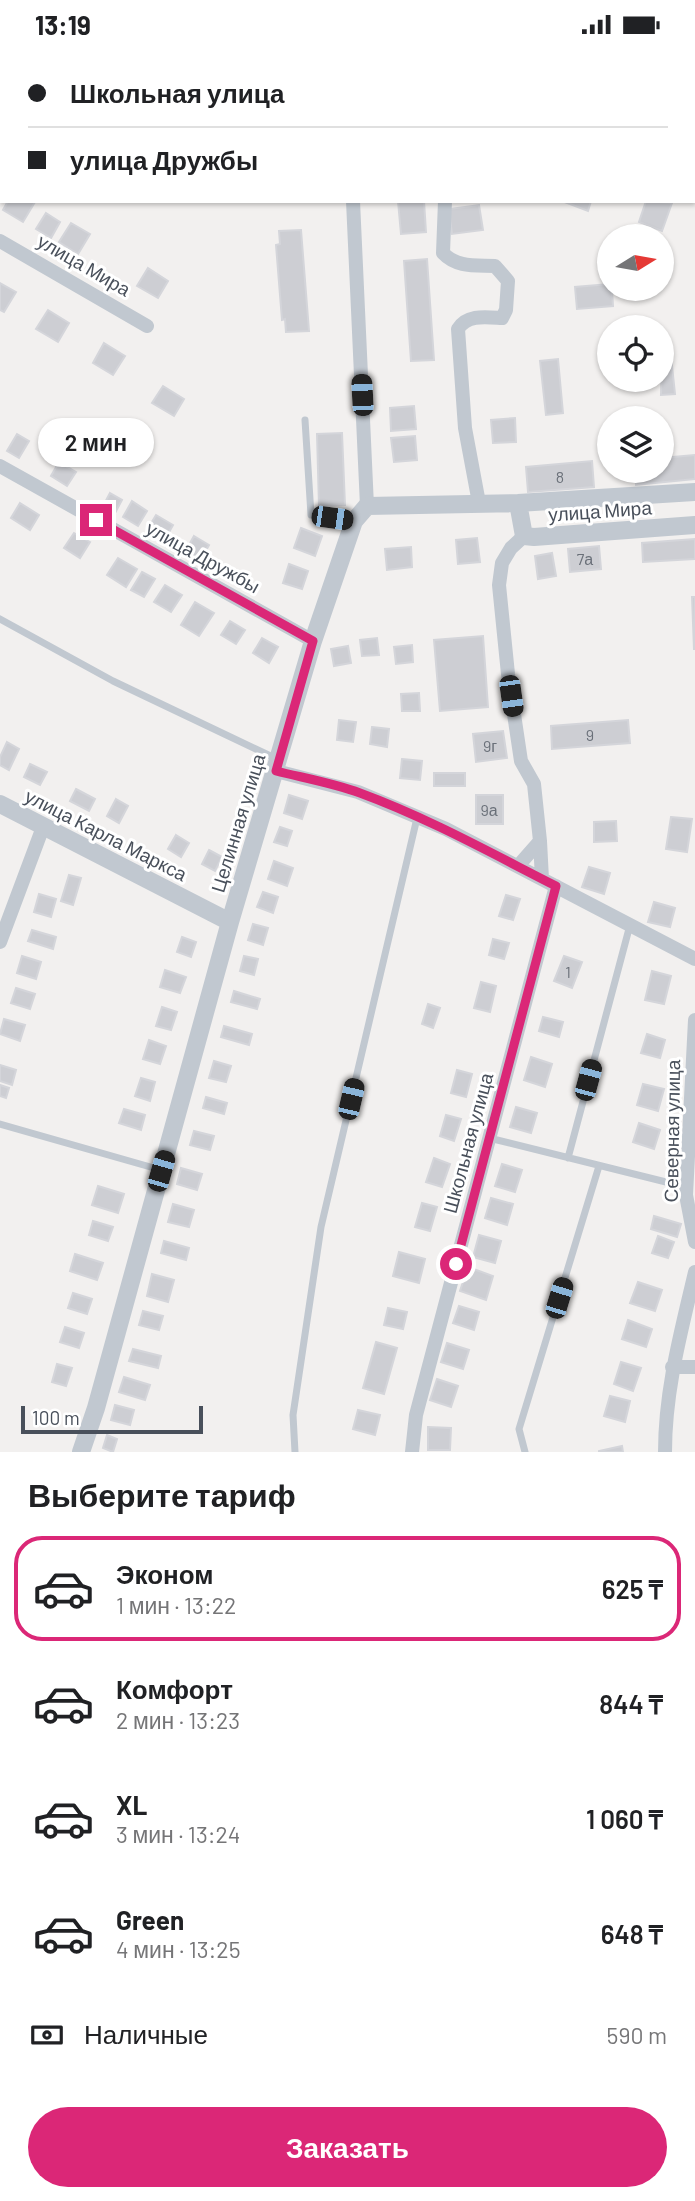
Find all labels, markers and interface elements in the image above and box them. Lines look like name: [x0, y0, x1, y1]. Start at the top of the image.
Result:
text: 13:19: [35, 9, 91, 40]
text: Школьная улица: [70, 77, 284, 108]
text: улица Дружбы: [70, 144, 258, 175]
north arrow: [597, 224, 674, 301]
map controls: [597, 224, 674, 483]
street label: улица Мира: [34, 229, 135, 301]
button: locate: [597, 315, 674, 392]
car: [351, 373, 374, 417]
button: layers: [597, 406, 674, 483]
callout: 2 мин: [38, 419, 154, 468]
text: 2 мин: [65, 428, 127, 456]
house number: 8: [556, 467, 564, 486]
street label: улица Мира: [547, 495, 653, 526]
route end: [80, 504, 112, 536]
car: [310, 505, 355, 531]
street label: улица Дружбы: [142, 516, 264, 597]
house number: 7а: [577, 549, 593, 568]
car: [498, 674, 525, 718]
house number: 9: [586, 725, 594, 744]
house number: 9г: [483, 736, 497, 755]
street label: Целинная улица: [206, 750, 270, 895]
street label: улица Карла Маркса: [21, 784, 191, 886]
house number: 9а: [480, 800, 498, 819]
house number: 1: [565, 962, 571, 981]
car: [573, 1057, 604, 1103]
street label: Северная улица: [659, 1059, 684, 1203]
street label: Школьная улица: [438, 1070, 497, 1216]
car: [337, 1076, 366, 1122]
car: [146, 1148, 177, 1194]
route start: [440, 1248, 472, 1280]
car: [543, 1275, 576, 1321]
scale bar: [21, 1403, 203, 1435]
text: 100 m: [32, 1406, 80, 1429]
text: Выберите тариф: [28, 1475, 296, 1513]
icon: car: [32, 1557, 95, 1620]
text: Эконом: [116, 1558, 214, 1589]
text: 625 ₸: [602, 1573, 663, 1604]
text: 1 мин · 13:22: [116, 1591, 236, 1619]
icon: car: [32, 1672, 95, 1735]
text: Комфорт: [116, 1673, 233, 1704]
text: 844 ₸: [599, 1688, 663, 1719]
text: 2 мин · 13:23: [116, 1706, 240, 1734]
icon: car: [32, 1787, 95, 1850]
text: XL: [116, 1789, 147, 1820]
text: 1 060 ₸: [586, 1803, 663, 1834]
text: 3 мин · 13:24: [116, 1820, 241, 1848]
icon: car: [32, 1902, 95, 1965]
text: Green: [116, 1904, 184, 1935]
text: 648 ₸: [601, 1918, 663, 1949]
text: 4 мин · 13:25: [116, 1935, 241, 1963]
icon: cash: [28, 2016, 66, 2054]
text: Наличные: [84, 2018, 208, 2049]
text: 590 m: [607, 2021, 667, 2049]
button: Заказать: [28, 2107, 667, 2187]

